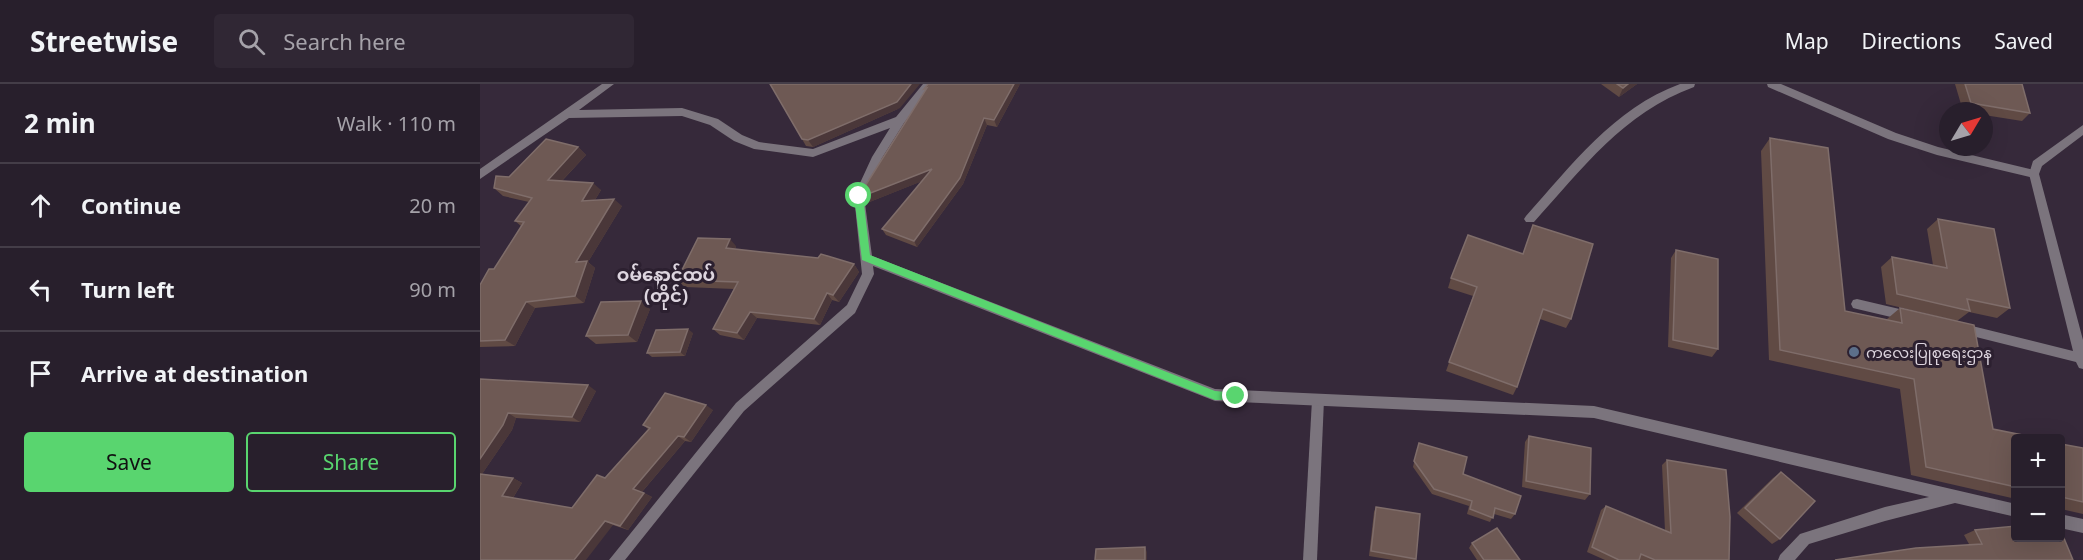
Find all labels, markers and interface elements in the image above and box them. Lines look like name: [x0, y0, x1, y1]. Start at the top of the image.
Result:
search box: [214, 14, 634, 68]
text: Streetwise: [30, 22, 178, 60]
icon: search: [235, 25, 268, 58]
text: Search here: [283, 26, 406, 56]
text: Map: [1785, 27, 1829, 55]
text: Directions: [1862, 27, 1961, 55]
text: Saved: [1994, 27, 2053, 55]
north arrow: [1939, 102, 1993, 156]
text: 2 min: [24, 105, 96, 141]
text: Walk · 110 m: [337, 110, 456, 137]
route start: [845, 182, 871, 208]
icon: ahead: [24, 189, 57, 222]
text: Continue: [81, 190, 181, 220]
text: 20 m: [409, 192, 456, 219]
district label: ဝမ်နောင်ထပ် (တိုင်): [617, 262, 715, 310]
icon: left: [24, 273, 57, 306]
text: Turn left: [81, 274, 175, 304]
text: 90 m: [409, 276, 456, 303]
place label: ကလေးပြုစုရေးဌာန: [1866, 342, 1992, 365]
marker: ကလေးပြုစုရေးဌာန: [1847, 345, 1861, 359]
icon: arrive: [24, 357, 57, 390]
text: Arrive at destination: [81, 358, 308, 388]
route end: [1222, 382, 1248, 408]
button: Save: [24, 432, 234, 492]
button: Share: [246, 432, 456, 492]
map controls: [2011, 434, 2065, 542]
button: +: [2011, 434, 2065, 488]
button: −: [2011, 488, 2065, 542]

